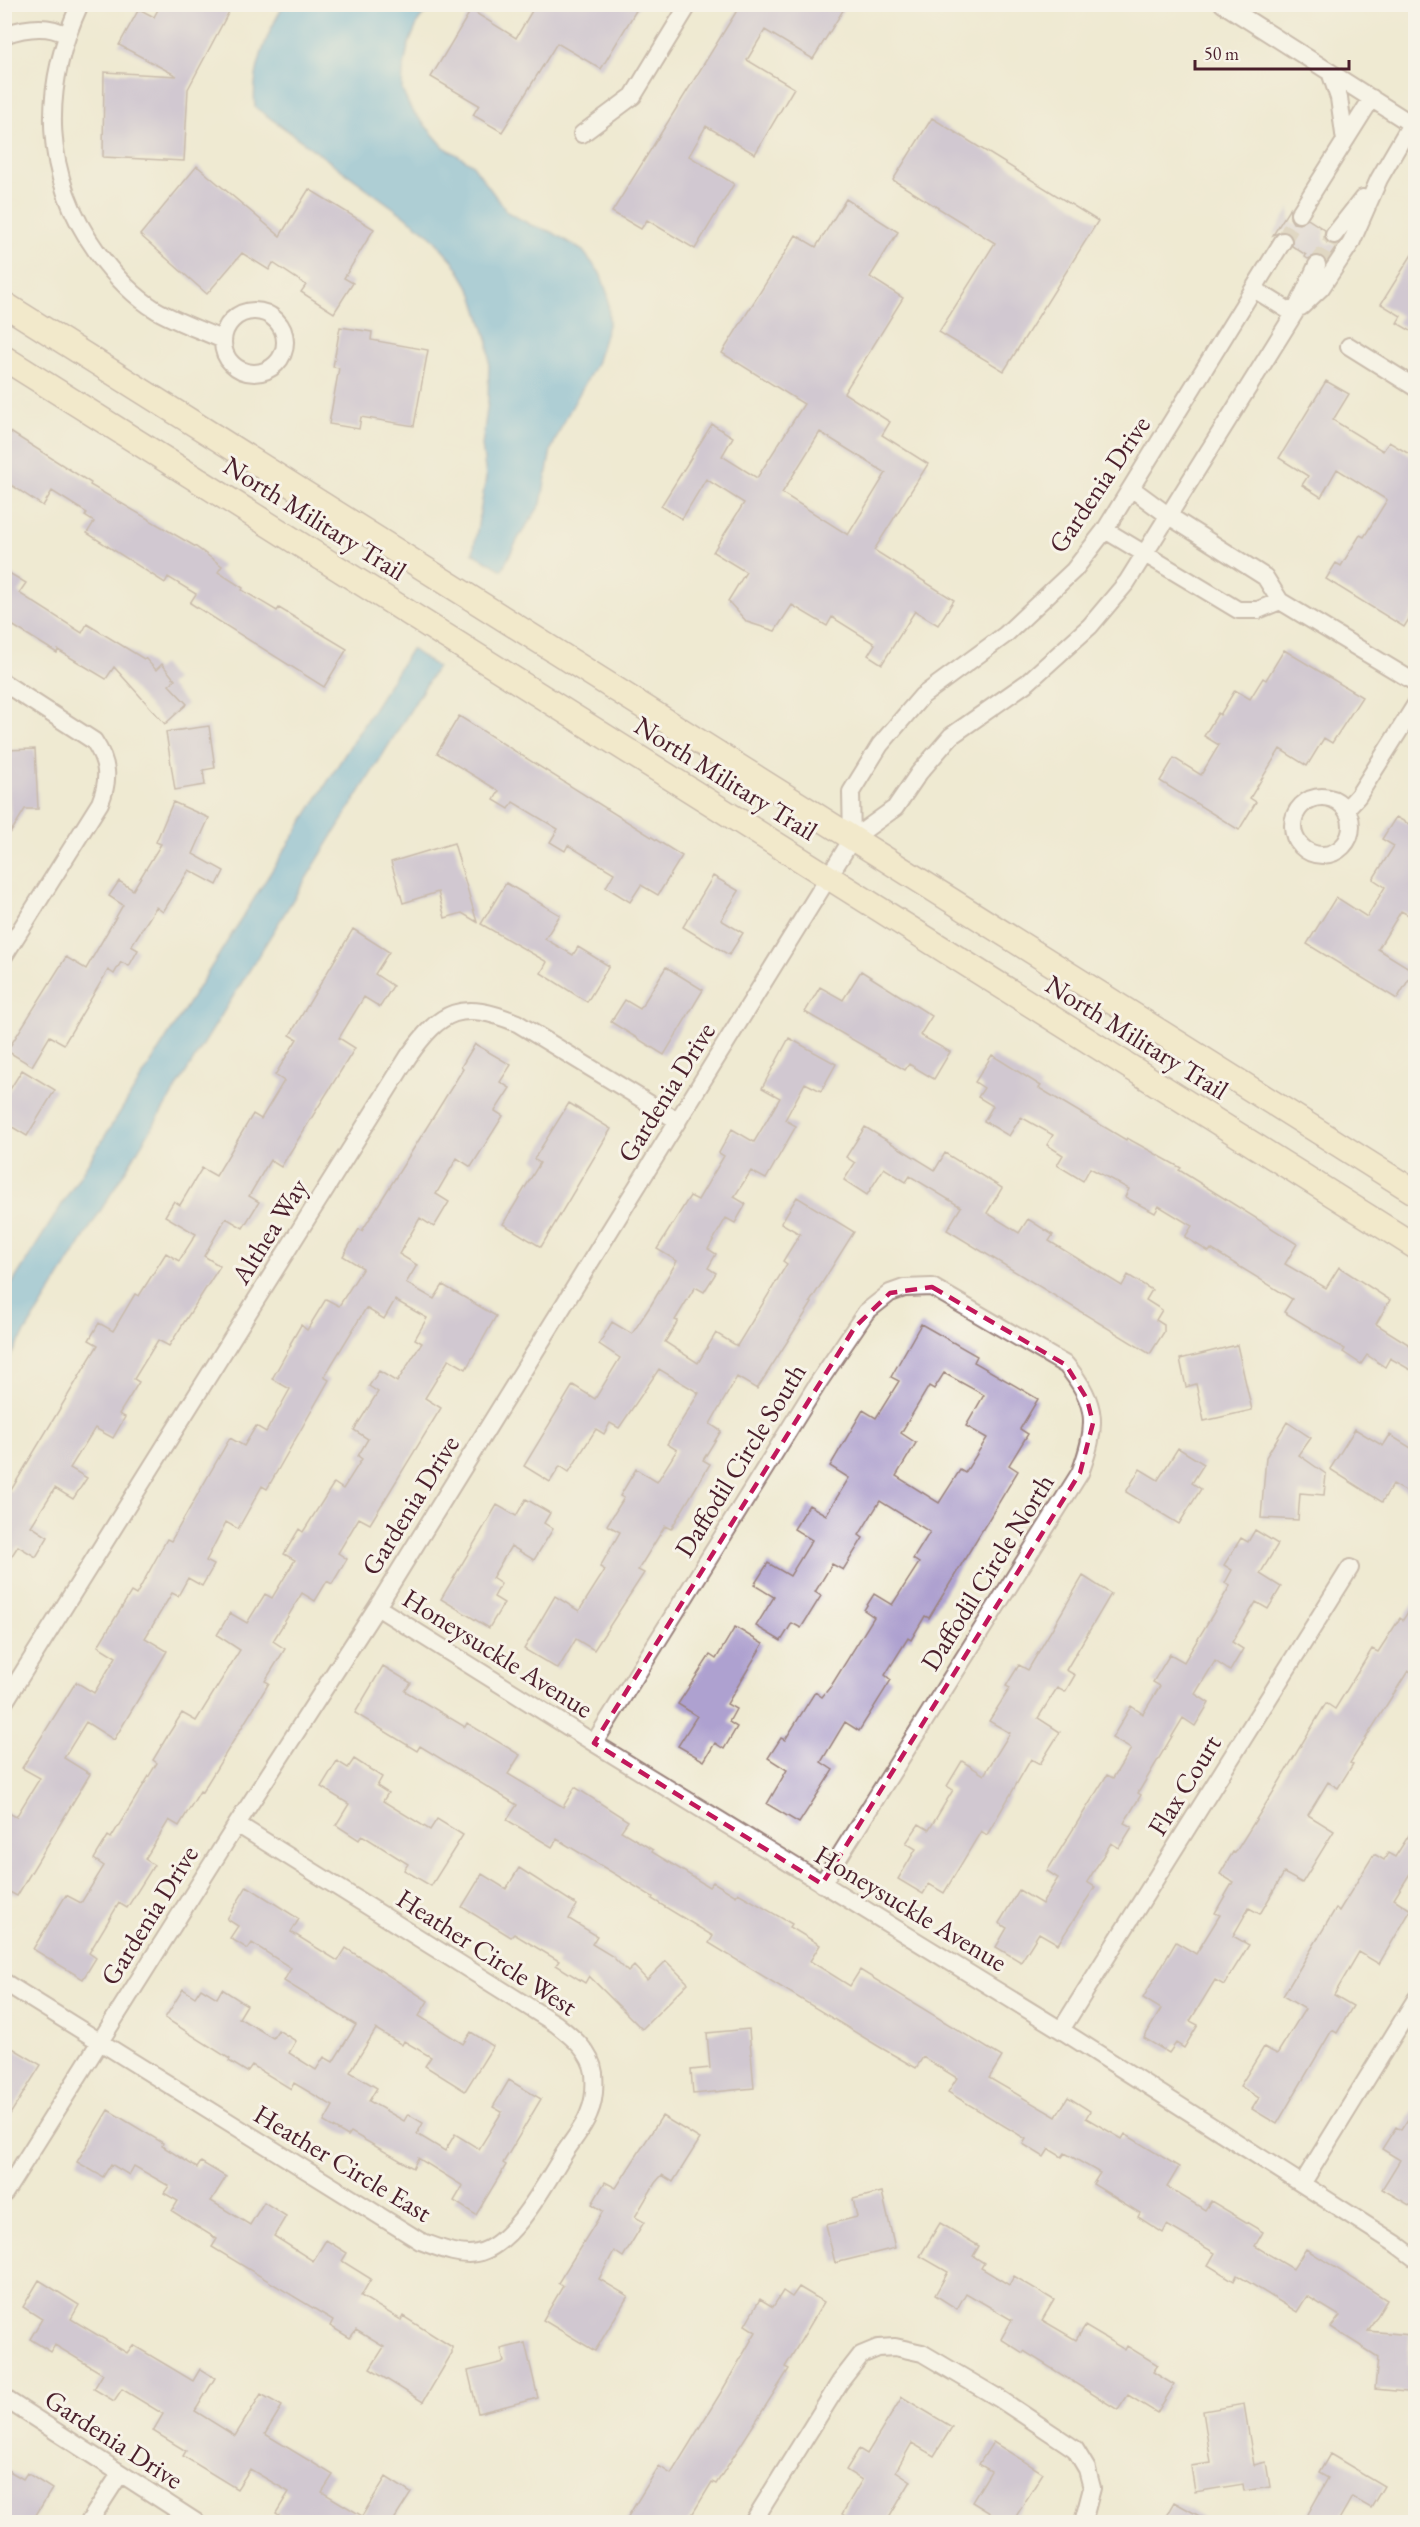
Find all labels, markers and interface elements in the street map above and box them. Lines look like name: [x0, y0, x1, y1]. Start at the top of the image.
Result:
scale bar: [1195, 33, 1350, 71]
text: 50 m: [1204, 42, 1239, 65]
street label: Gardenia Drive: [1040, 409, 1158, 559]
street label: North Military Trail: [217, 448, 413, 588]
street label: North Military Trail: [628, 708, 824, 848]
street label: North Military Trail: [1039, 967, 1235, 1107]
street label: Gardenia Drive: [609, 1016, 723, 1168]
street label: Althea Way: [222, 1171, 315, 1291]
street label: Daffodil Circle South: [666, 1356, 814, 1564]
street label: Gardenia Drive: [353, 1429, 467, 1581]
street label: Daffodil Circle North: [912, 1467, 1062, 1677]
street label: Honeysuckle Avenue: [396, 1580, 600, 1726]
street label: Flax Court: [1139, 1728, 1229, 1842]
street label: Honeysuckle Avenue: [808, 1837, 1014, 1979]
street label: Gardenia Drive: [92, 1839, 206, 1991]
street label: Heather Circle West: [390, 1881, 584, 2024]
street label: Heather Circle East: [248, 2096, 439, 2230]
street label: Gardenia Drive: [38, 2381, 190, 2497]

